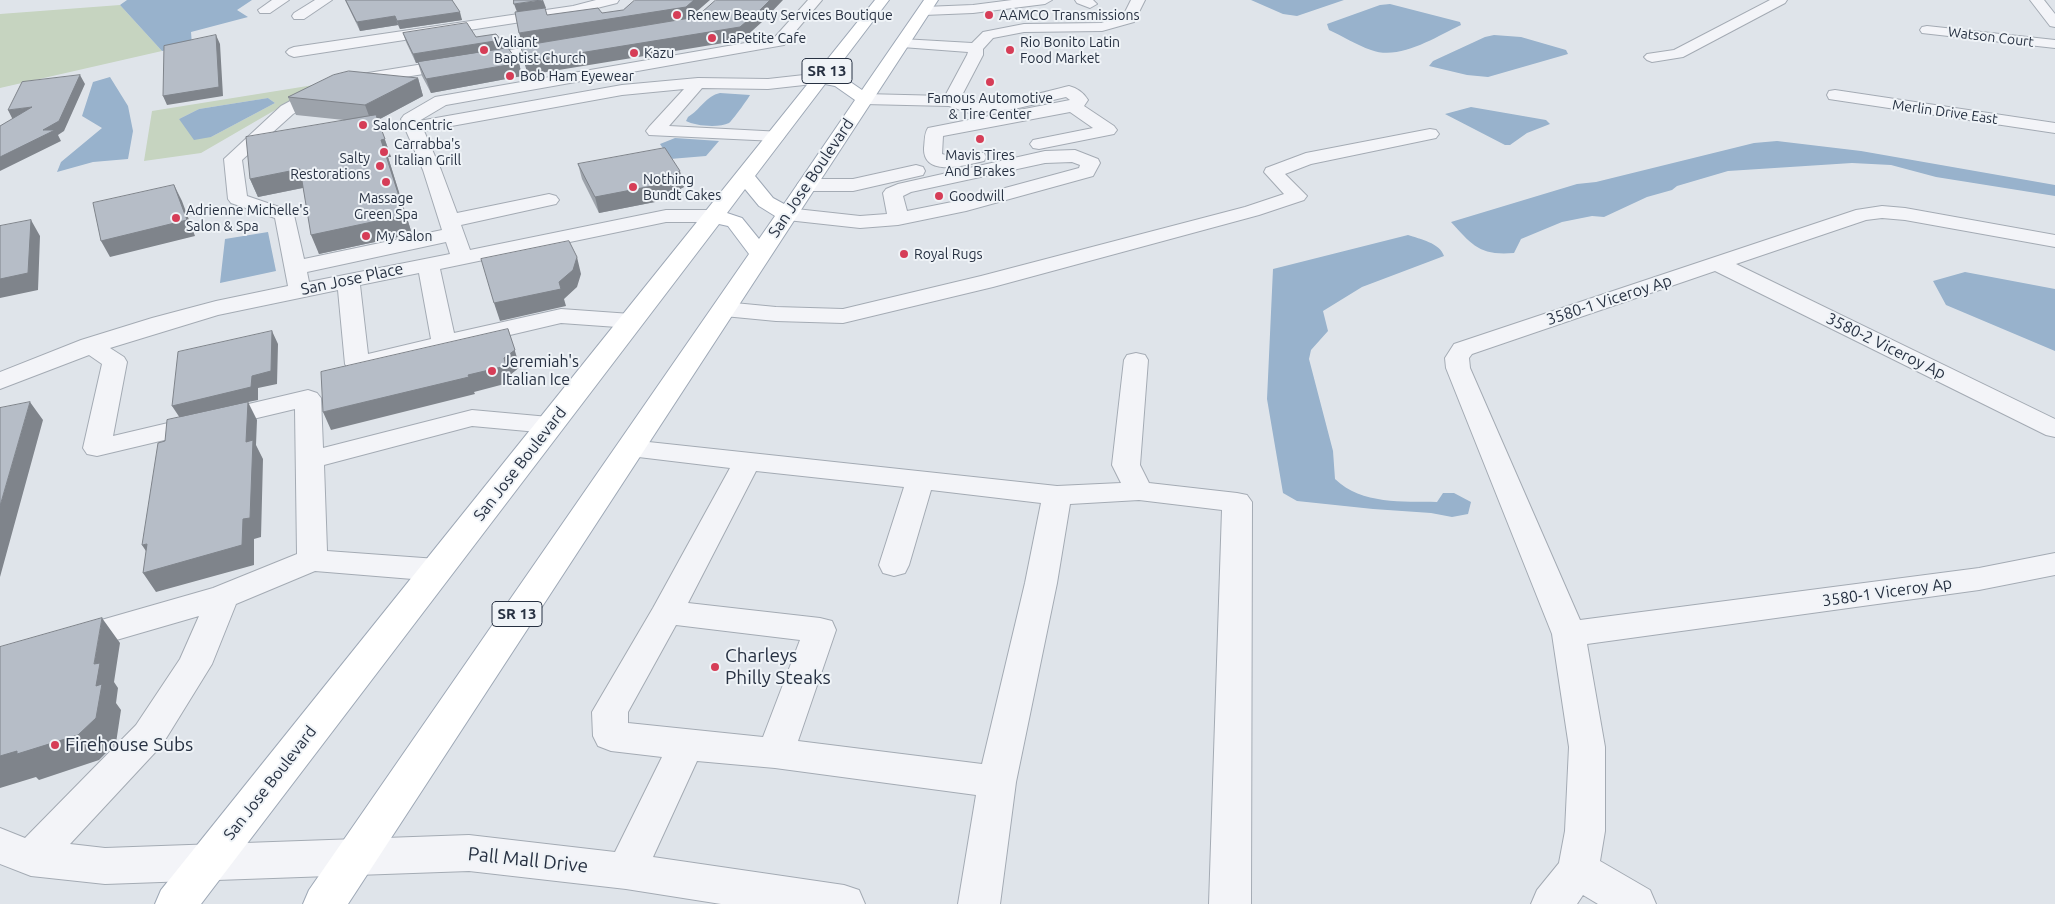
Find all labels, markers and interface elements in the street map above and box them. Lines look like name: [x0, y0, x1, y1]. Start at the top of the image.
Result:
place label: Renew Beauty Services Boutique: [687, 7, 893, 23]
place label: AAMCO Transmissions: [999, 7, 1139, 23]
marker: Renew Beauty Services Boutique: [671, 9, 683, 21]
marker: AAMCO Transmissions: [983, 9, 995, 21]
street label: Watson Court: [1947, 23, 2035, 51]
place label: LaPetite Cafe: [722, 30, 806, 46]
marker: LaPetite Cafe: [706, 32, 718, 44]
place label: Valiant Baptist Church: [494, 34, 586, 66]
place label: Rio Bonito Latin Food Market: [1020, 34, 1120, 66]
marker: Valiant Baptist Church: [478, 44, 490, 56]
marker: Rio Bonito Latin Food Market: [1004, 44, 1016, 56]
place label: Kazu: [644, 45, 674, 61]
marker: Kazu: [628, 47, 640, 59]
road number: SR 13: [802, 58, 852, 84]
place label: Bob Ham Eyewear: [520, 68, 634, 84]
marker: Bob Ham Eyewear: [504, 70, 516, 82]
marker: Famous Automotive & Tire Center: [984, 76, 996, 88]
place label: Famous Automotive & Tire Center: [927, 90, 1053, 122]
street label: Merlin Drive East: [1891, 96, 1999, 128]
street label: San Jose Boulevard: [764, 115, 858, 241]
place label: SalonCentric: [373, 117, 452, 133]
marker: SalonCentric: [357, 119, 369, 131]
marker: Mavis Tires And Brakes: [974, 133, 986, 145]
place label: Carrabba's Italian Grill: [394, 136, 461, 168]
marker: Carrabba's Italian Grill: [378, 146, 390, 158]
place label: Mavis Tires And Brakes: [945, 147, 1015, 180]
place label: Salty Restorations: [290, 150, 370, 182]
marker: Salty Restorations: [374, 160, 386, 172]
place label: Nothing Bundt Cakes: [643, 171, 721, 203]
marker: Massage Green Spa: [380, 176, 392, 188]
marker: Nothing Bundt Cakes: [627, 181, 639, 193]
place label: Goodwill: [949, 188, 1004, 204]
place label: Massage Green Spa: [354, 190, 418, 222]
marker: Goodwill: [933, 190, 945, 202]
place label: Adrienne Michelle's Salon & Spa: [186, 202, 309, 234]
marker: Adrienne Michelle's Salon & Spa: [170, 212, 182, 224]
place label: My Salon: [376, 228, 433, 244]
marker: My Salon: [360, 230, 372, 242]
place label: Royal Rugs: [914, 246, 983, 262]
marker: Royal Rugs: [898, 248, 910, 260]
street label: San Jose Place: [299, 259, 405, 299]
street label: 3580-1 Viceroy Ap: [1544, 271, 1674, 329]
street label: 3580-2 Viceroy Ap: [1823, 309, 1949, 383]
place label: Jeremiah's Italian Ice: [502, 352, 579, 390]
marker: Jeremiah's Italian Ice: [486, 365, 498, 377]
street label: San Jose Boulevard: [470, 403, 570, 525]
street label: 3580-1 Viceroy Ap: [1821, 573, 1953, 611]
road number: SR 13: [492, 602, 542, 626]
place label: Charleys Philly Steaks: [725, 645, 831, 689]
marker: Charleys Philly Steaks: [709, 661, 721, 673]
street label: San Jose Boulevard: [220, 722, 320, 844]
place label: Firehouse Subs: [65, 734, 193, 756]
marker: Firehouse Subs: [49, 739, 61, 751]
street label: Pall Mall Drive: [467, 842, 589, 878]

